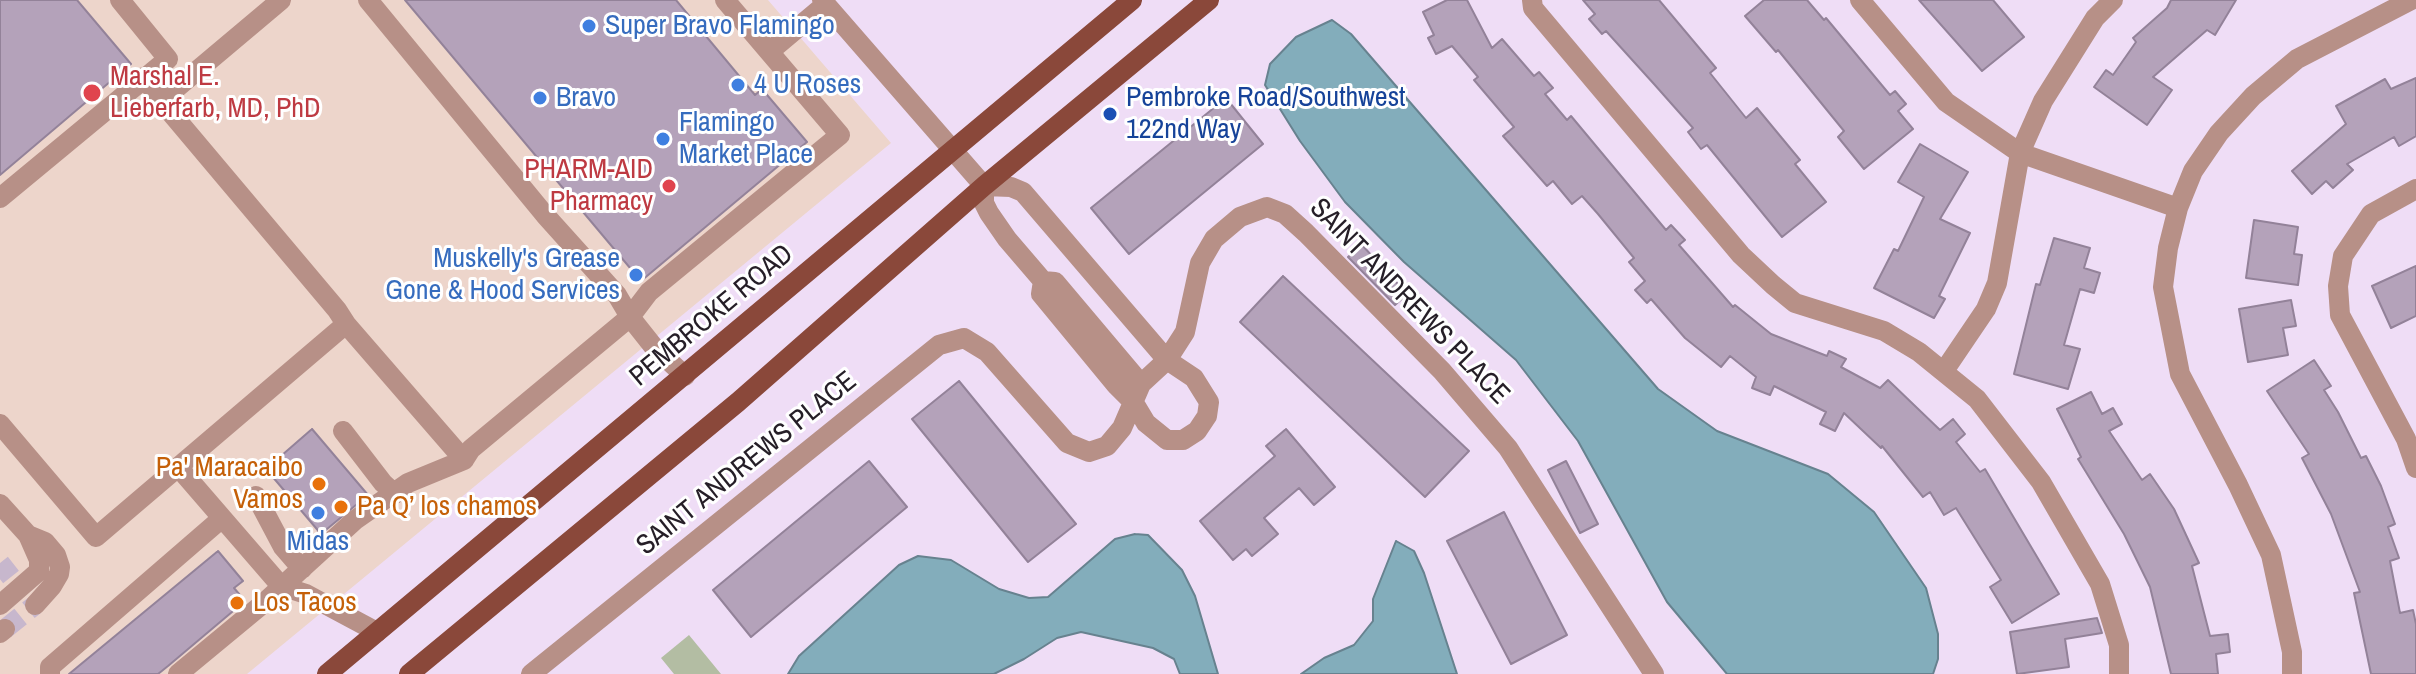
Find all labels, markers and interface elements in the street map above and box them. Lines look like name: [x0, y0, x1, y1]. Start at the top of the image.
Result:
place label: Super Bravo Flamingo: [605, 9, 835, 43]
marker: Super Bravo Flamingo: [580, 17, 598, 35]
place label: Marshal E. Lieberfarb, MD, PhD: [110, 60, 321, 126]
place label: 4 U Roses: [754, 68, 861, 102]
marker: 4 U Roses: [729, 76, 747, 94]
place label: Bravo: [556, 81, 616, 115]
place label: Pembroke Road/Southwest 122nd Way: [1126, 81, 1405, 147]
marker: Marshal E. Lieberfarb, MD, PhD: [81, 82, 103, 104]
marker: Bravo: [531, 89, 549, 107]
marker: Pembroke Road/Southwest 122nd Way: [1101, 105, 1119, 123]
place label: Flamingo Market Place: [679, 106, 813, 172]
marker: Flamingo Market Place: [654, 130, 672, 148]
place label: PHARM-AID Pharmacy: [524, 153, 653, 219]
marker: PHARM-AID Pharmacy: [660, 177, 678, 195]
street label: SAINT ANDREWS PLACE: [1302, 192, 1516, 412]
street label: PEMBROKE ROAD: [624, 238, 800, 394]
place label: Muskelly's Grease Gone & Hood Services: [385, 242, 620, 308]
marker: Muskelly's Grease Gone & Hood Services: [627, 266, 645, 284]
street label: SAINT ANDREWS PLACE: [630, 365, 864, 563]
place label: Pa' Maracaibo Vamos: [156, 451, 303, 517]
marker: Pa' Maracaibo Vamos: [310, 475, 328, 493]
place label: Pa Q’ los chamos: [357, 490, 537, 524]
marker: Pa Q’ los chamos: [332, 498, 350, 516]
marker: Midas: [309, 504, 327, 522]
place label: Midas: [287, 525, 349, 559]
place label: Los Tacos: [253, 586, 357, 620]
marker: Los Tacos: [228, 594, 246, 612]

